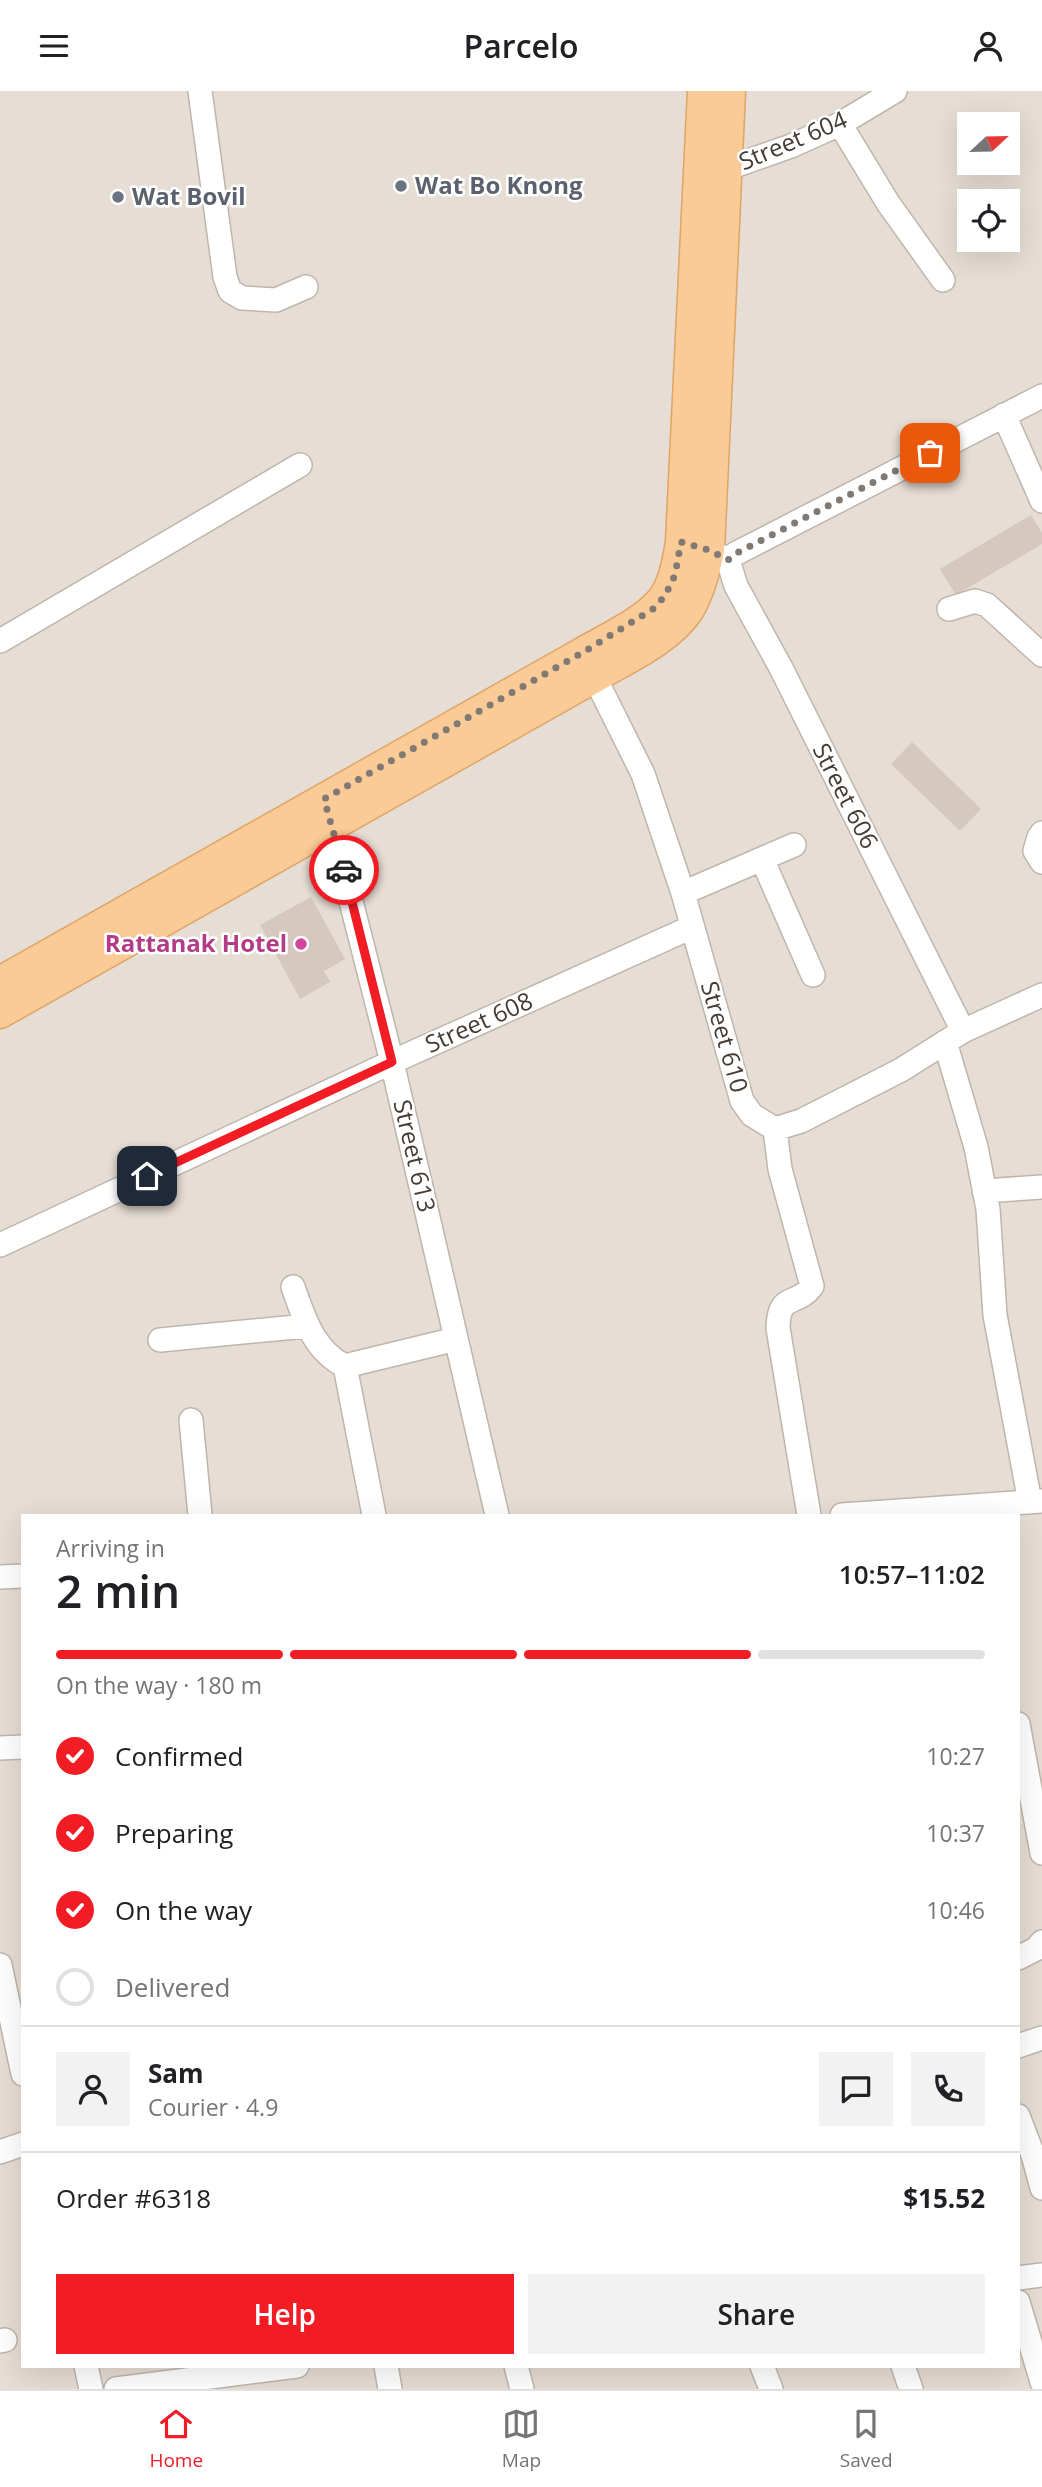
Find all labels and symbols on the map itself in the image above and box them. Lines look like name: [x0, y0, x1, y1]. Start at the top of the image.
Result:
street label: Street 604: [733, 102, 852, 177]
north arrow: [957, 112, 1020, 175]
place label: Wat Bo Knong: [415, 168, 583, 201]
marker: Wat Bo Knong: [393, 178, 409, 194]
place label: Wat Bovil: [132, 179, 246, 212]
marker: Wat Bovil: [110, 189, 126, 205]
pin: [900, 423, 960, 483]
street label: Street 606: [806, 737, 887, 854]
courier: [309, 835, 379, 905]
place label: Rattanak Hotel: [105, 926, 287, 959]
marker: Rattanak Hotel: [293, 936, 309, 952]
street label: Street 610: [694, 977, 757, 1096]
street label: Street 608: [419, 983, 537, 1060]
street label: Street 613: [387, 1096, 444, 1215]
pin: [117, 1146, 177, 1206]

